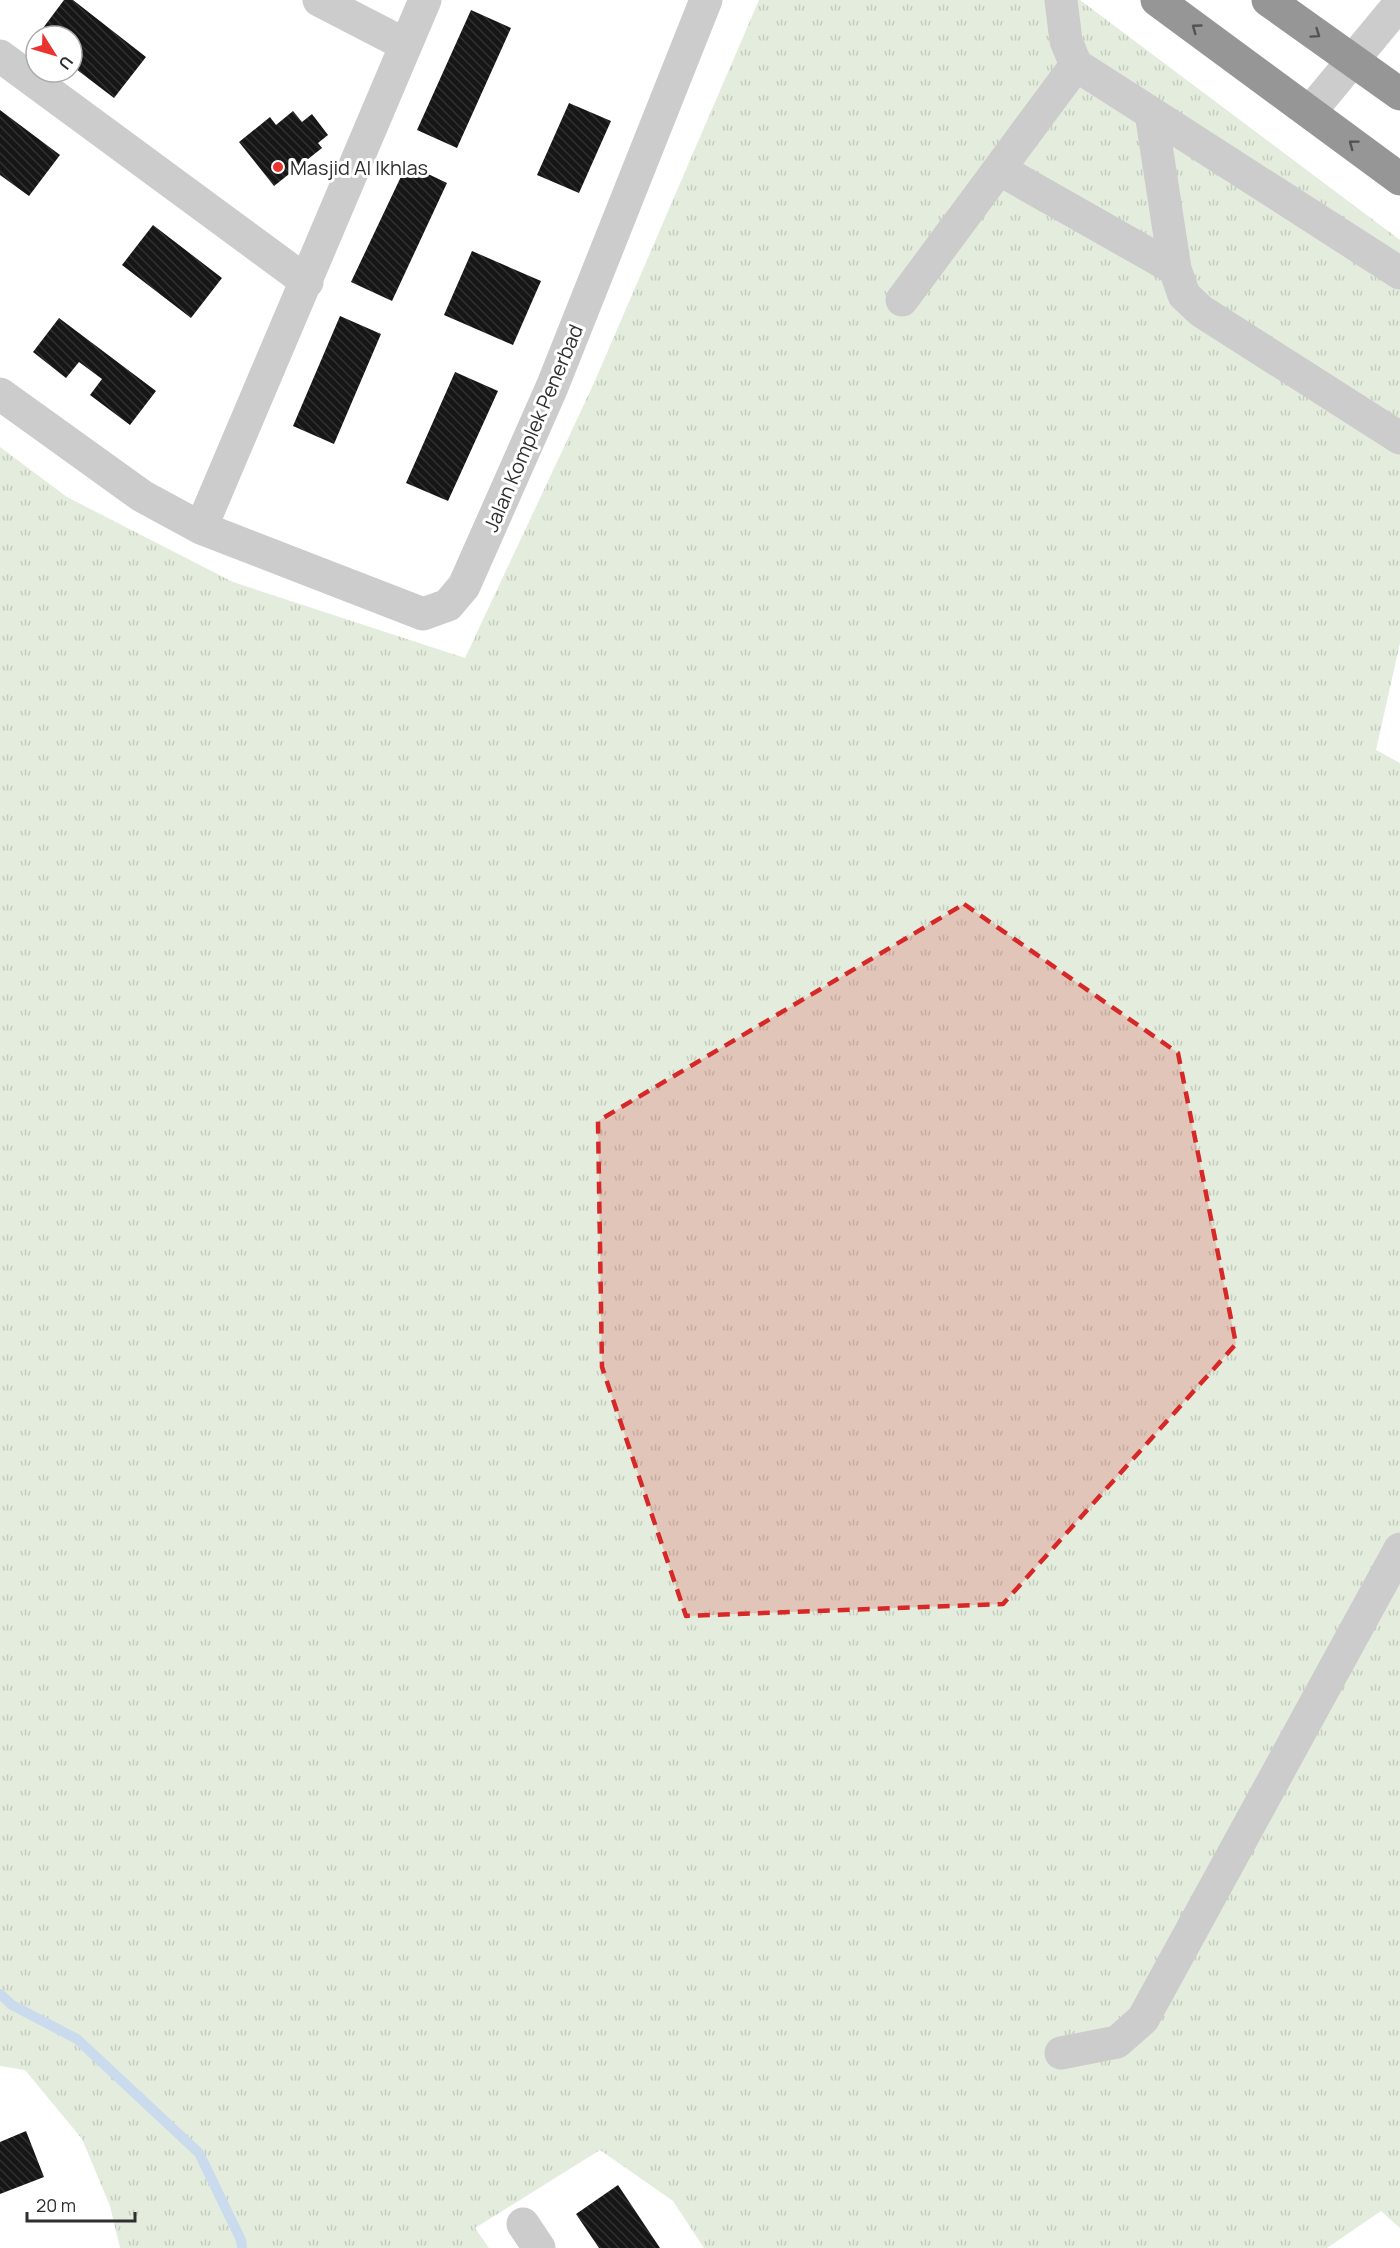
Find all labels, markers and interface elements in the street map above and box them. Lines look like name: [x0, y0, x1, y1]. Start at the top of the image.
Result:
north arrow: [24, 24, 84, 84]
one-way arrow: [1192, 25, 1203, 36]
one-way arrow: [1310, 27, 1321, 38]
text: U: [54, 52, 78, 74]
one-way arrow: [1349, 140, 1360, 151]
place label: Masjid Al Ikhlas: [290, 154, 428, 181]
marker: Masjid Al Ikhlas: [271, 160, 285, 174]
street label: Jalan Komplek Penerbad: [477, 320, 589, 536]
scale bar: [27, 2185, 135, 2223]
text: 20 m: [36, 2193, 76, 2217]

